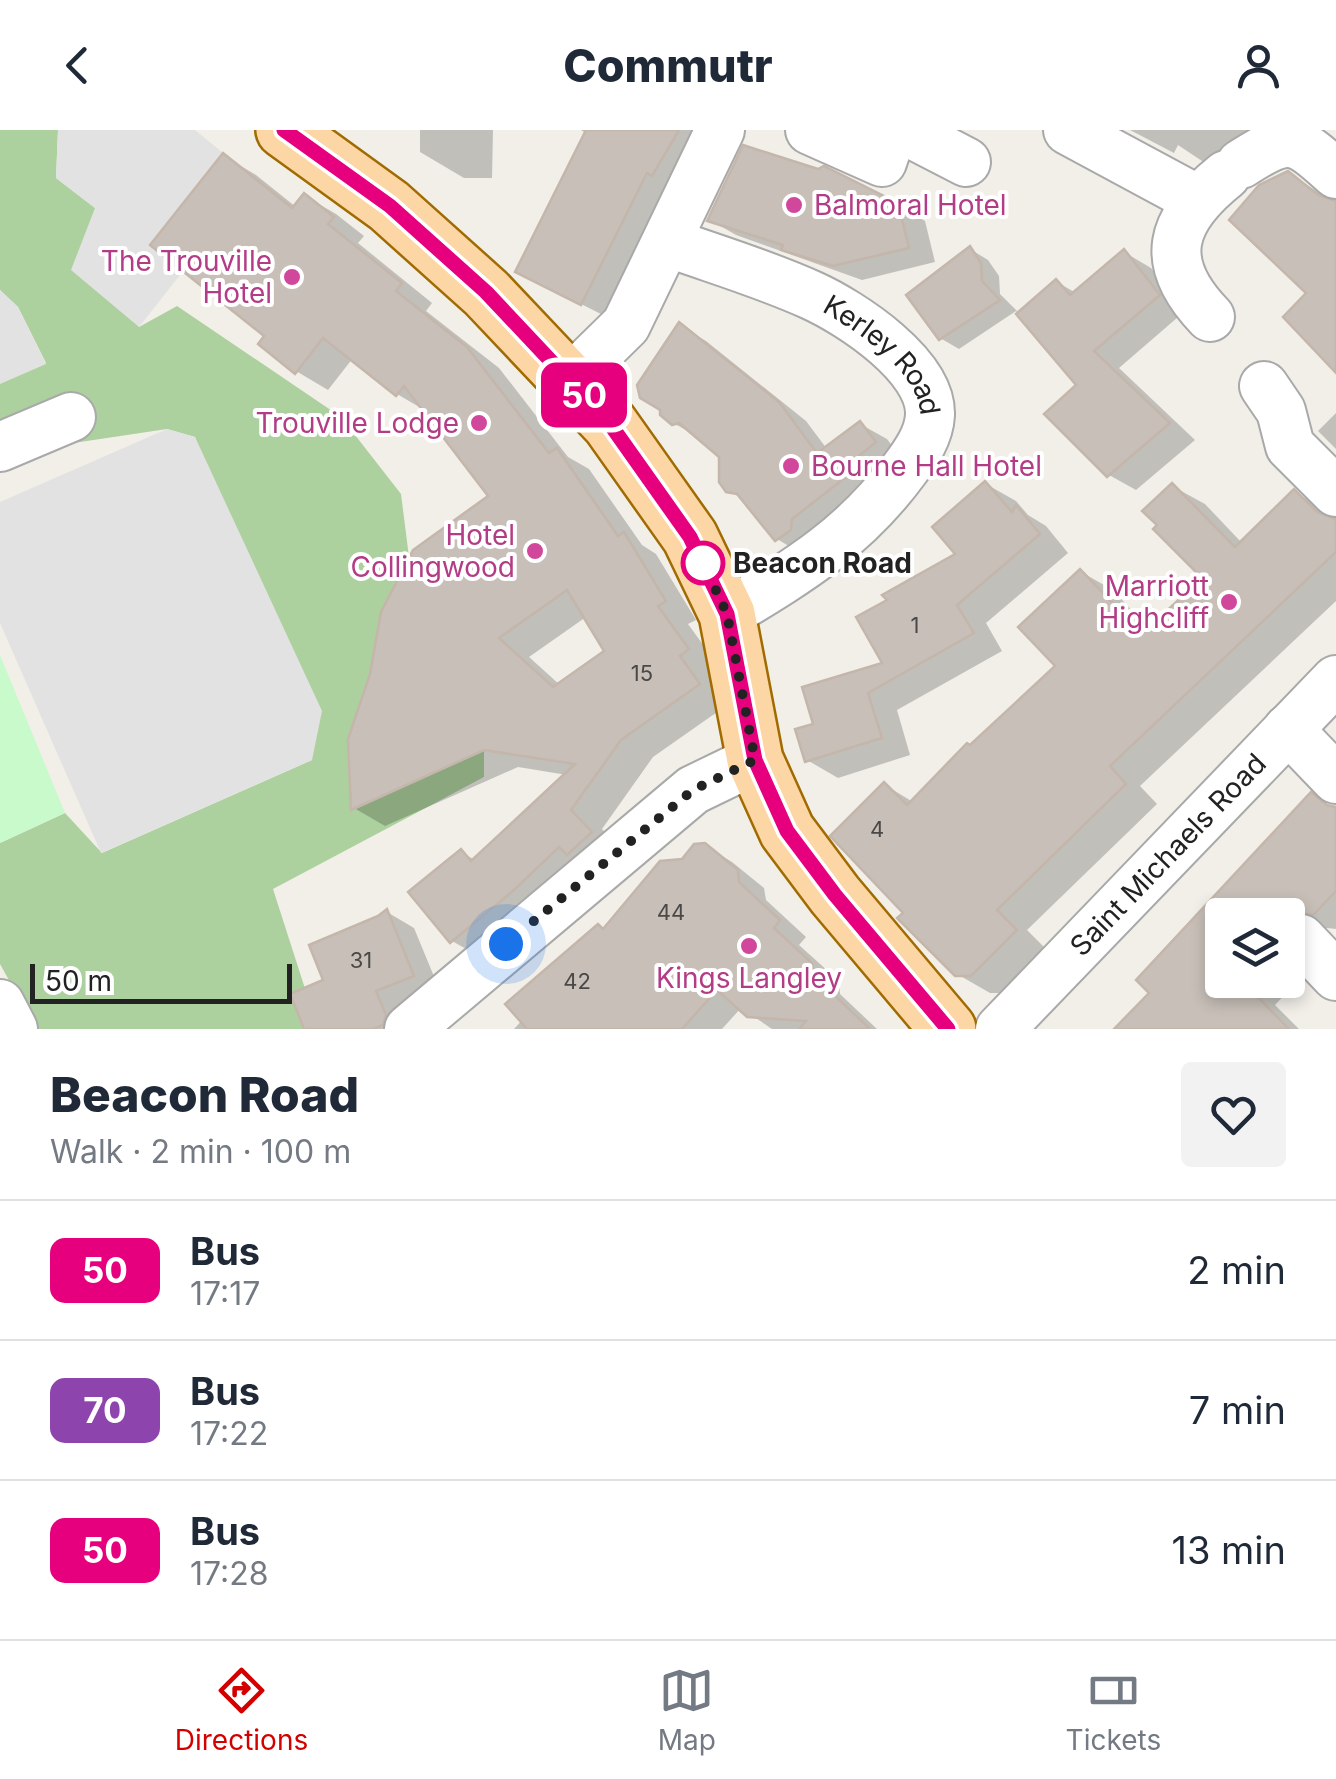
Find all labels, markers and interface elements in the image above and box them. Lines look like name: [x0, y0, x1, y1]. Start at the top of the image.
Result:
icon: back: [50, 38, 105, 93]
text: Commutr: [563, 38, 773, 93]
icon: person: [1231, 38, 1286, 93]
place label: Balmoral Hotel: [814, 188, 1007, 222]
marker: Balmoral Hotel: [783, 194, 805, 216]
place label: The Trouville Hotel: [101, 244, 272, 310]
marker: The Trouville Hotel: [281, 266, 303, 288]
street label: Kerley Road: [818, 288, 948, 417]
line badge: 50: [539, 362, 629, 428]
text: 50: [561, 374, 607, 416]
place label: Trouville Lodge: [256, 406, 459, 440]
marker: Trouville Lodge: [468, 412, 490, 434]
place label: Bourne Hall Hotel: [811, 449, 1042, 483]
marker: Bourne Hall Hotel: [780, 455, 802, 477]
place label: Hotel Collingwood: [351, 518, 515, 584]
marker: Hotel Collingwood: [524, 540, 546, 562]
marker: Beacon Road: [682, 542, 724, 584]
place label: Beacon Road: [733, 546, 912, 580]
place label: Marriott Highcliff: [1098, 569, 1209, 635]
marker: Marriott Highcliff: [1218, 591, 1240, 613]
house number: 1: [911, 612, 919, 638]
house number: 15: [631, 660, 653, 686]
street label: Saint Michaels Road: [1063, 746, 1273, 963]
house number: 4: [870, 816, 884, 842]
map controls: [1205, 898, 1305, 998]
button: layers: [1205, 898, 1305, 998]
house number: 44: [657, 899, 685, 925]
your location: [481, 919, 531, 969]
marker: Kings Langley: [738, 935, 760, 957]
house number: 31: [350, 947, 372, 973]
scale bar: [30, 959, 292, 1004]
place label: Kings Langley: [656, 961, 842, 995]
text: 50 m: [45, 964, 112, 998]
house number: 42: [563, 968, 591, 994]
button: heart: [1181, 1062, 1286, 1167]
text: Beacon Road: [50, 1065, 359, 1124]
text: Walk · 2 min · 100 m: [50, 1132, 351, 1171]
text: Bus: [190, 1228, 260, 1274]
text: 2 min: [1187, 1247, 1286, 1293]
text: 50: [82, 1249, 128, 1291]
text: 17:17: [190, 1274, 260, 1313]
text: Bus: [190, 1368, 260, 1414]
text: 7 min: [1189, 1387, 1286, 1433]
text: 70: [83, 1389, 127, 1431]
text: 17:22: [190, 1414, 268, 1453]
text: Bus: [190, 1508, 260, 1554]
text: 13 min: [1171, 1527, 1286, 1573]
text: 50: [82, 1529, 128, 1571]
text: 17:28: [190, 1554, 269, 1593]
tab: Directions: [175, 1663, 308, 1757]
tab: Map: [658, 1663, 716, 1757]
tab: Tickets: [1066, 1663, 1161, 1757]

